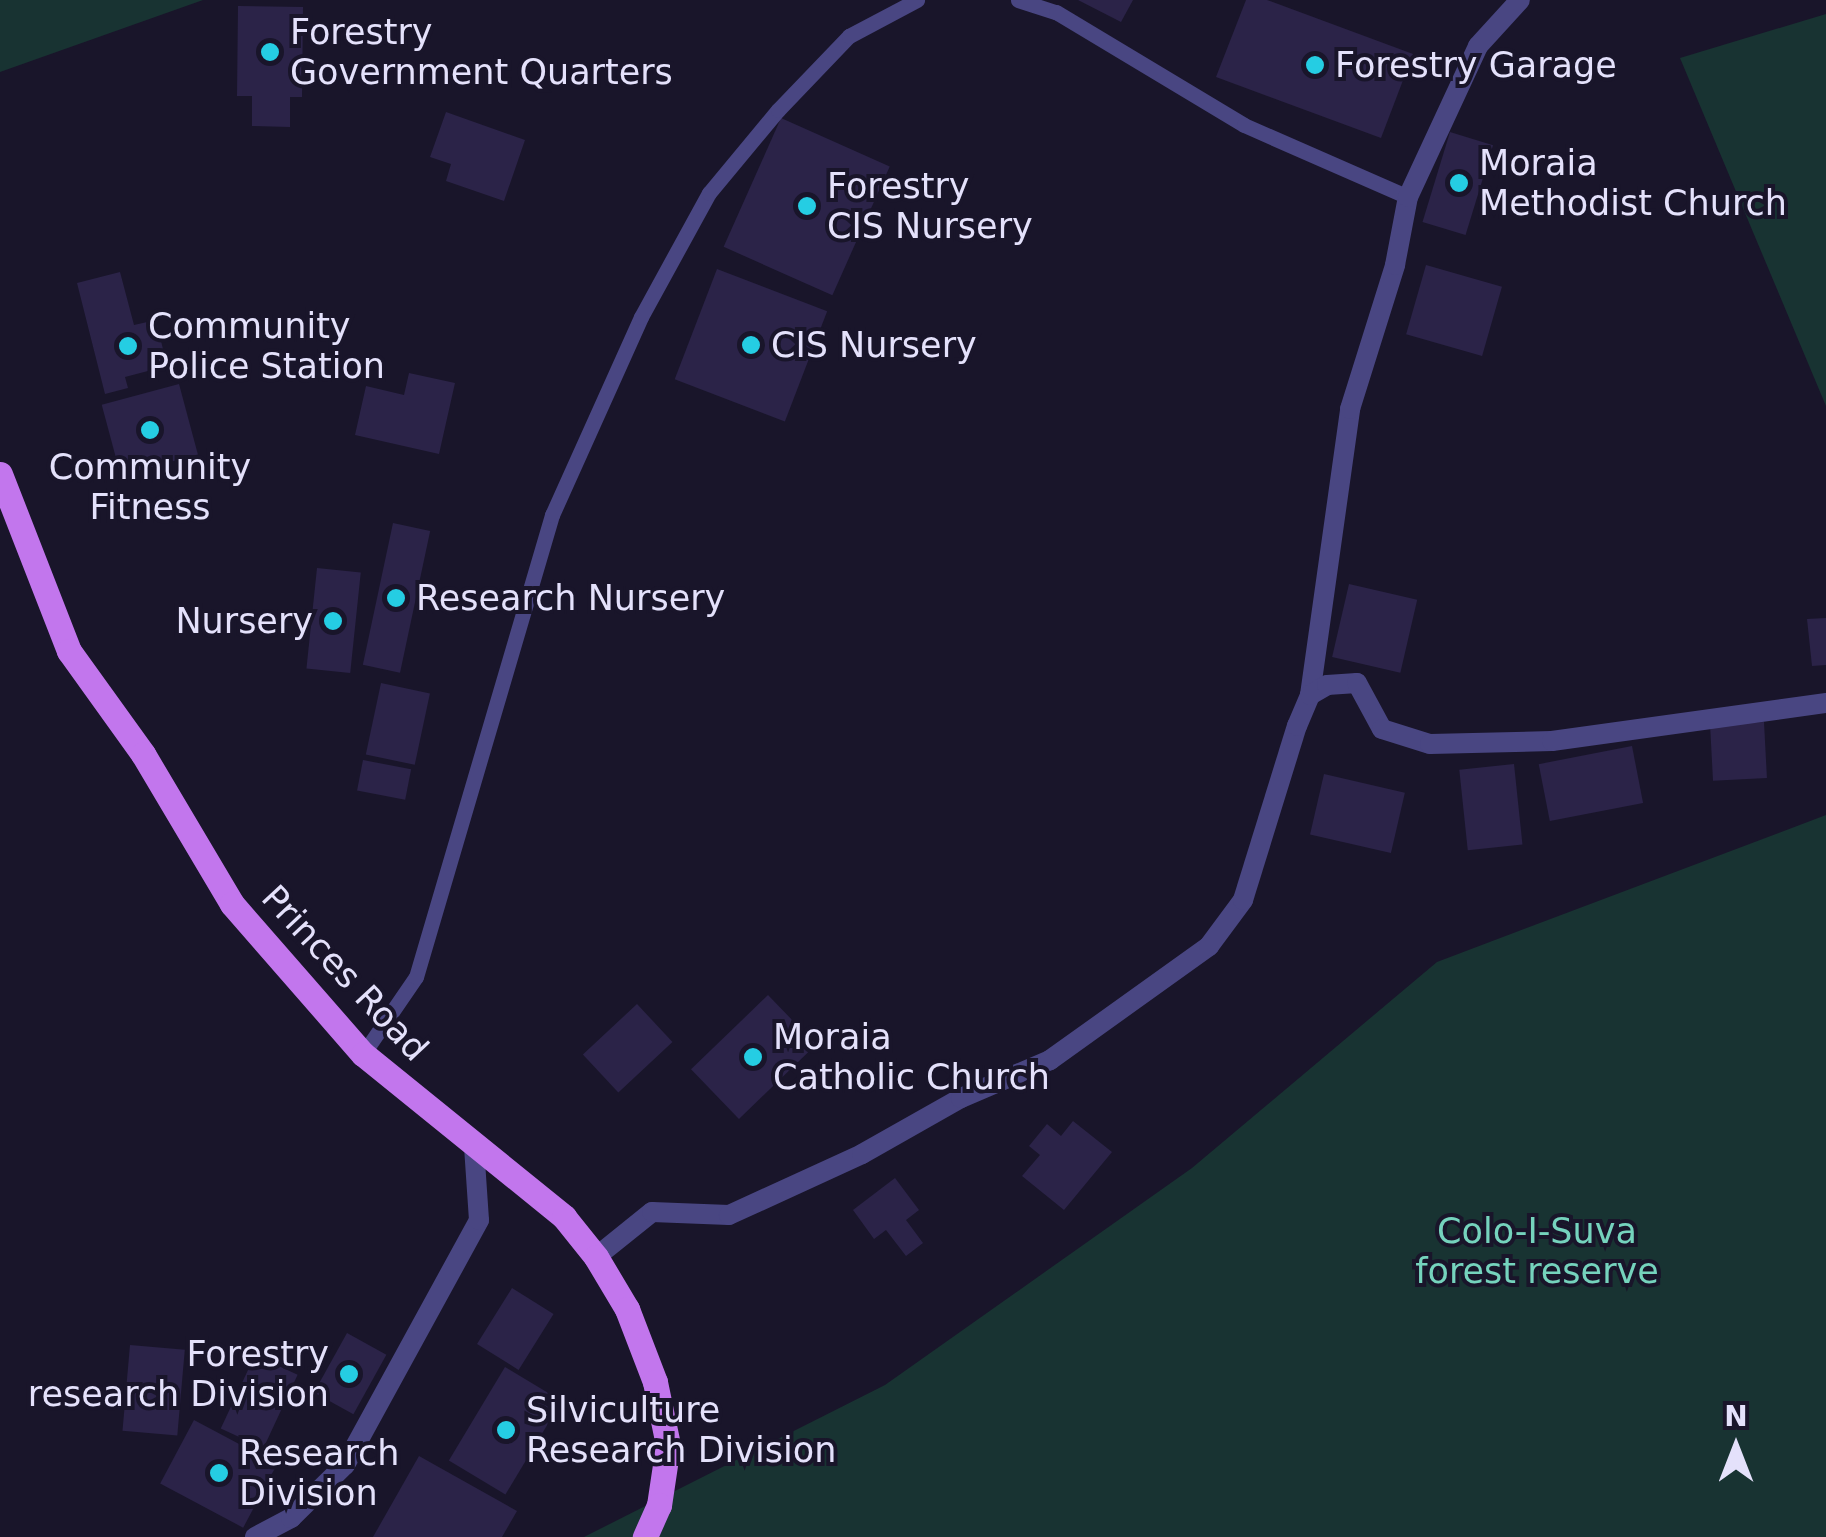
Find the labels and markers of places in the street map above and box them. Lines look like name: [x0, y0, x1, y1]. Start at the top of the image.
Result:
place label: Forestry Government Quarters: [290, 11, 673, 93]
marker: Forestry Government Quarters: [259, 41, 281, 63]
place label: Forestry Garage: [1335, 44, 1617, 86]
marker: Forestry Garage: [1304, 54, 1326, 76]
place label: Moraia Methodist Church: [1479, 142, 1787, 224]
place label: Forestry CIS Nursery: [827, 165, 1033, 247]
marker: Moraia Methodist Church: [1448, 172, 1470, 194]
marker: Forestry CIS Nursery: [796, 195, 818, 217]
place label: Community Police Station: [148, 305, 385, 387]
place label: CIS Nursery: [771, 324, 977, 366]
marker: CIS Nursery: [740, 334, 762, 356]
marker: Community Police Station: [117, 335, 139, 357]
marker: Community Fitness: [139, 419, 161, 441]
place label: Community Fitness: [49, 446, 251, 528]
place label: Research Nursery: [416, 577, 725, 619]
marker: Research Nursery: [385, 587, 407, 609]
place label: Nursery: [175, 600, 313, 642]
marker: Nursery: [322, 610, 344, 632]
place label: Moraia Catholic Church: [773, 1016, 1050, 1098]
marker: Moraia Catholic Church: [742, 1046, 764, 1068]
place label: Forestry research Division: [28, 1333, 329, 1415]
marker: Forestry research Division: [338, 1363, 360, 1385]
place label: Silviculture Research Division: [526, 1389, 836, 1471]
marker: Silviculture Research Division: [495, 1419, 517, 1441]
place label: Research Division: [239, 1432, 400, 1514]
marker: Research Division: [208, 1462, 230, 1484]

